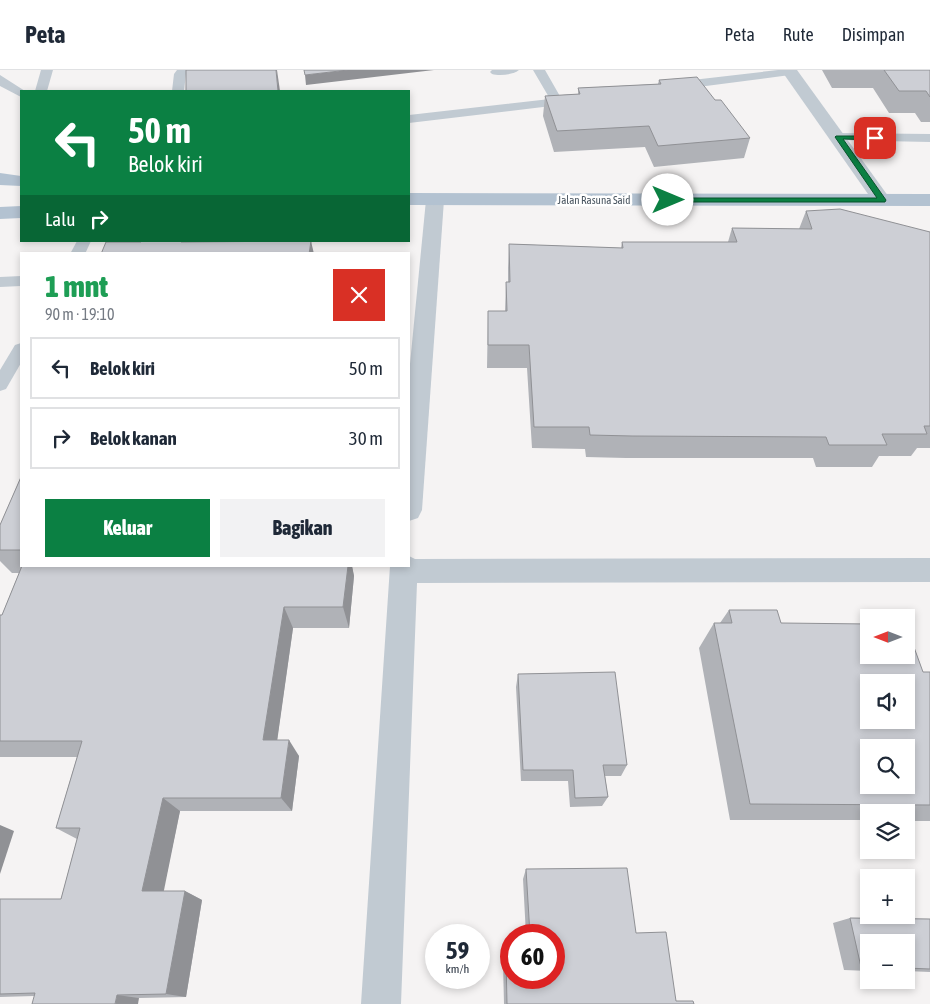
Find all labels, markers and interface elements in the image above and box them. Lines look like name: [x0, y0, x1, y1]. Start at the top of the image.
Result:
text: Peta: [25, 21, 66, 48]
text: Peta: [724, 24, 755, 45]
text: Rute: [783, 24, 814, 45]
text: Disimpan: [842, 24, 905, 45]
icon: left: [45, 110, 110, 175]
text: 50 m: [128, 110, 191, 150]
pin: [854, 117, 896, 159]
icon: arrive: [861, 124, 889, 152]
text: Belok kiri: [128, 151, 203, 177]
position arrow: [641, 173, 693, 225]
street label: Jalan Rasuna Said: [558, 194, 630, 206]
icon: right: [85, 205, 113, 233]
text: Lalu: [45, 208, 75, 230]
text: 1 mnt: [45, 269, 108, 303]
button: close: [333, 269, 385, 321]
text: 90 m · 19:10: [45, 305, 115, 323]
icon: left: [47, 354, 75, 382]
text: Belok kiri: [90, 357, 155, 379]
text: 50 m: [349, 357, 383, 379]
icon: right: [47, 424, 75, 452]
text: Belok kanan: [90, 427, 177, 449]
text: 30 m: [349, 427, 383, 449]
button: Keluar: [45, 499, 210, 557]
button: Bagikan: [220, 499, 385, 557]
north arrow: [860, 609, 915, 664]
map controls: [860, 609, 915, 989]
button: sound: [860, 674, 915, 729]
button: search: [860, 739, 915, 794]
button: layers: [860, 804, 915, 859]
button: +: [860, 869, 915, 924]
speed limit sign: 60: [500, 924, 565, 989]
button: −: [860, 934, 915, 989]
text: 59: [446, 936, 469, 964]
text: km/h: [446, 962, 469, 976]

